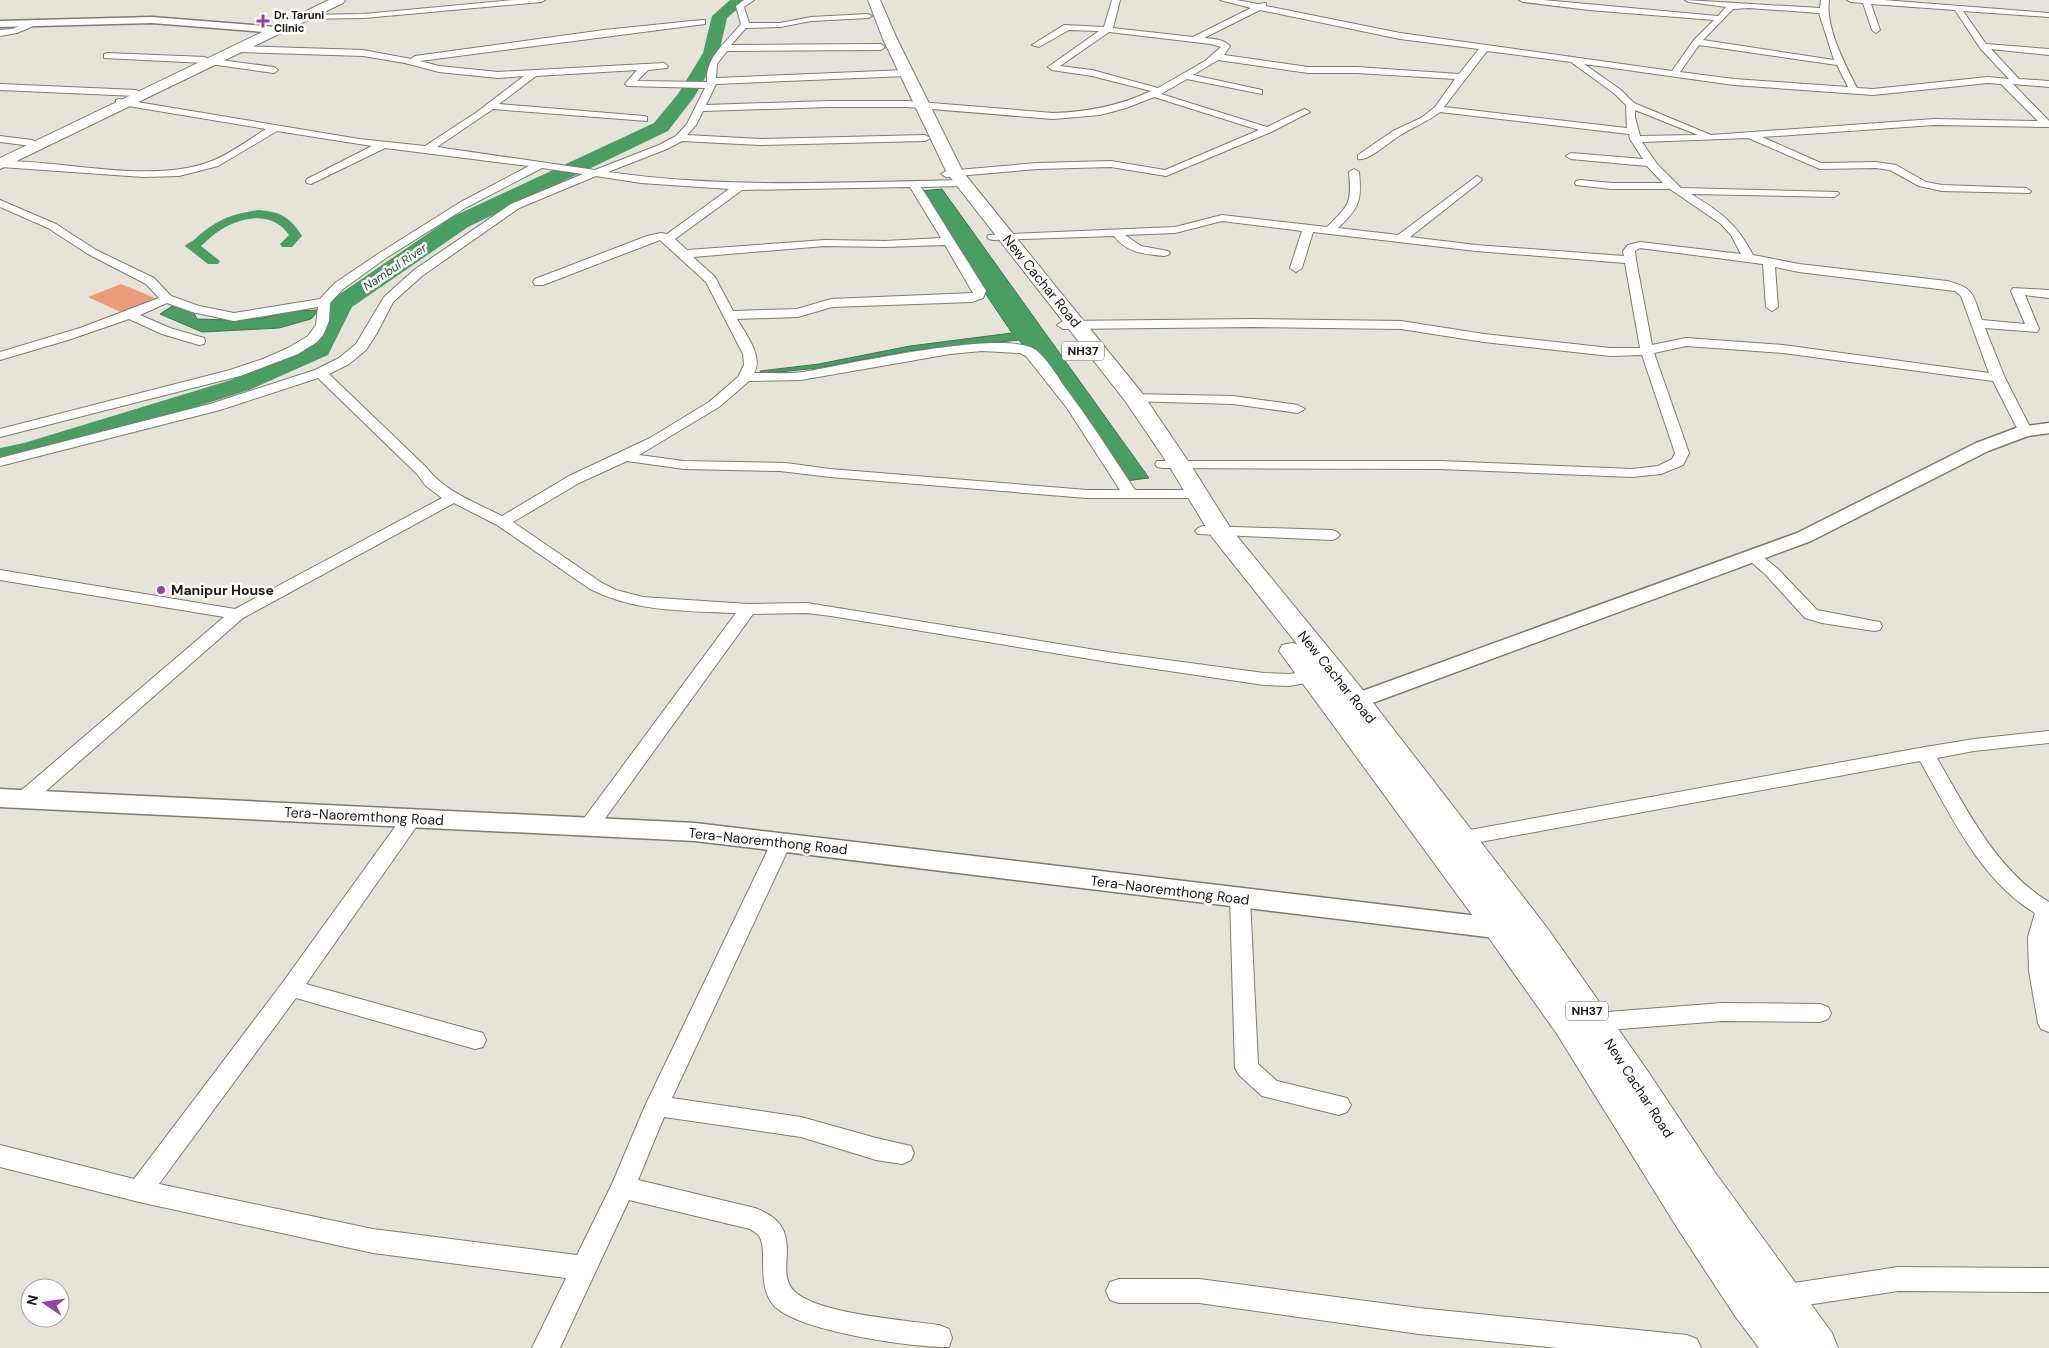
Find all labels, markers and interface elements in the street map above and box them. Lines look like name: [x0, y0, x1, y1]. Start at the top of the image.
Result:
place label: Dr. Taruni Clinic: [274, 8, 324, 35]
marker: Dr. Taruni Clinic: [256, 14, 270, 28]
street label: New Cachar Road: [999, 231, 1085, 331]
water label: Nambul River: [360, 239, 430, 294]
road number: NH37: [1062, 342, 1104, 361]
place label: Manipur House: [171, 581, 274, 599]
marker: Manipur House: [155, 584, 167, 596]
street label: New Cachar Road: [1294, 627, 1380, 727]
street label: Tera-Naoremthong Road: [284, 803, 444, 829]
street label: Tera-Naoremthong Road: [688, 824, 848, 858]
street label: Tera-Naoremthong Road: [1090, 871, 1250, 909]
road number: NH37: [1566, 1001, 1608, 1020]
street label: New Cachar Road: [1600, 1035, 1678, 1141]
north arrow: [20, 1278, 70, 1328]
text: N: [22, 1293, 42, 1307]

